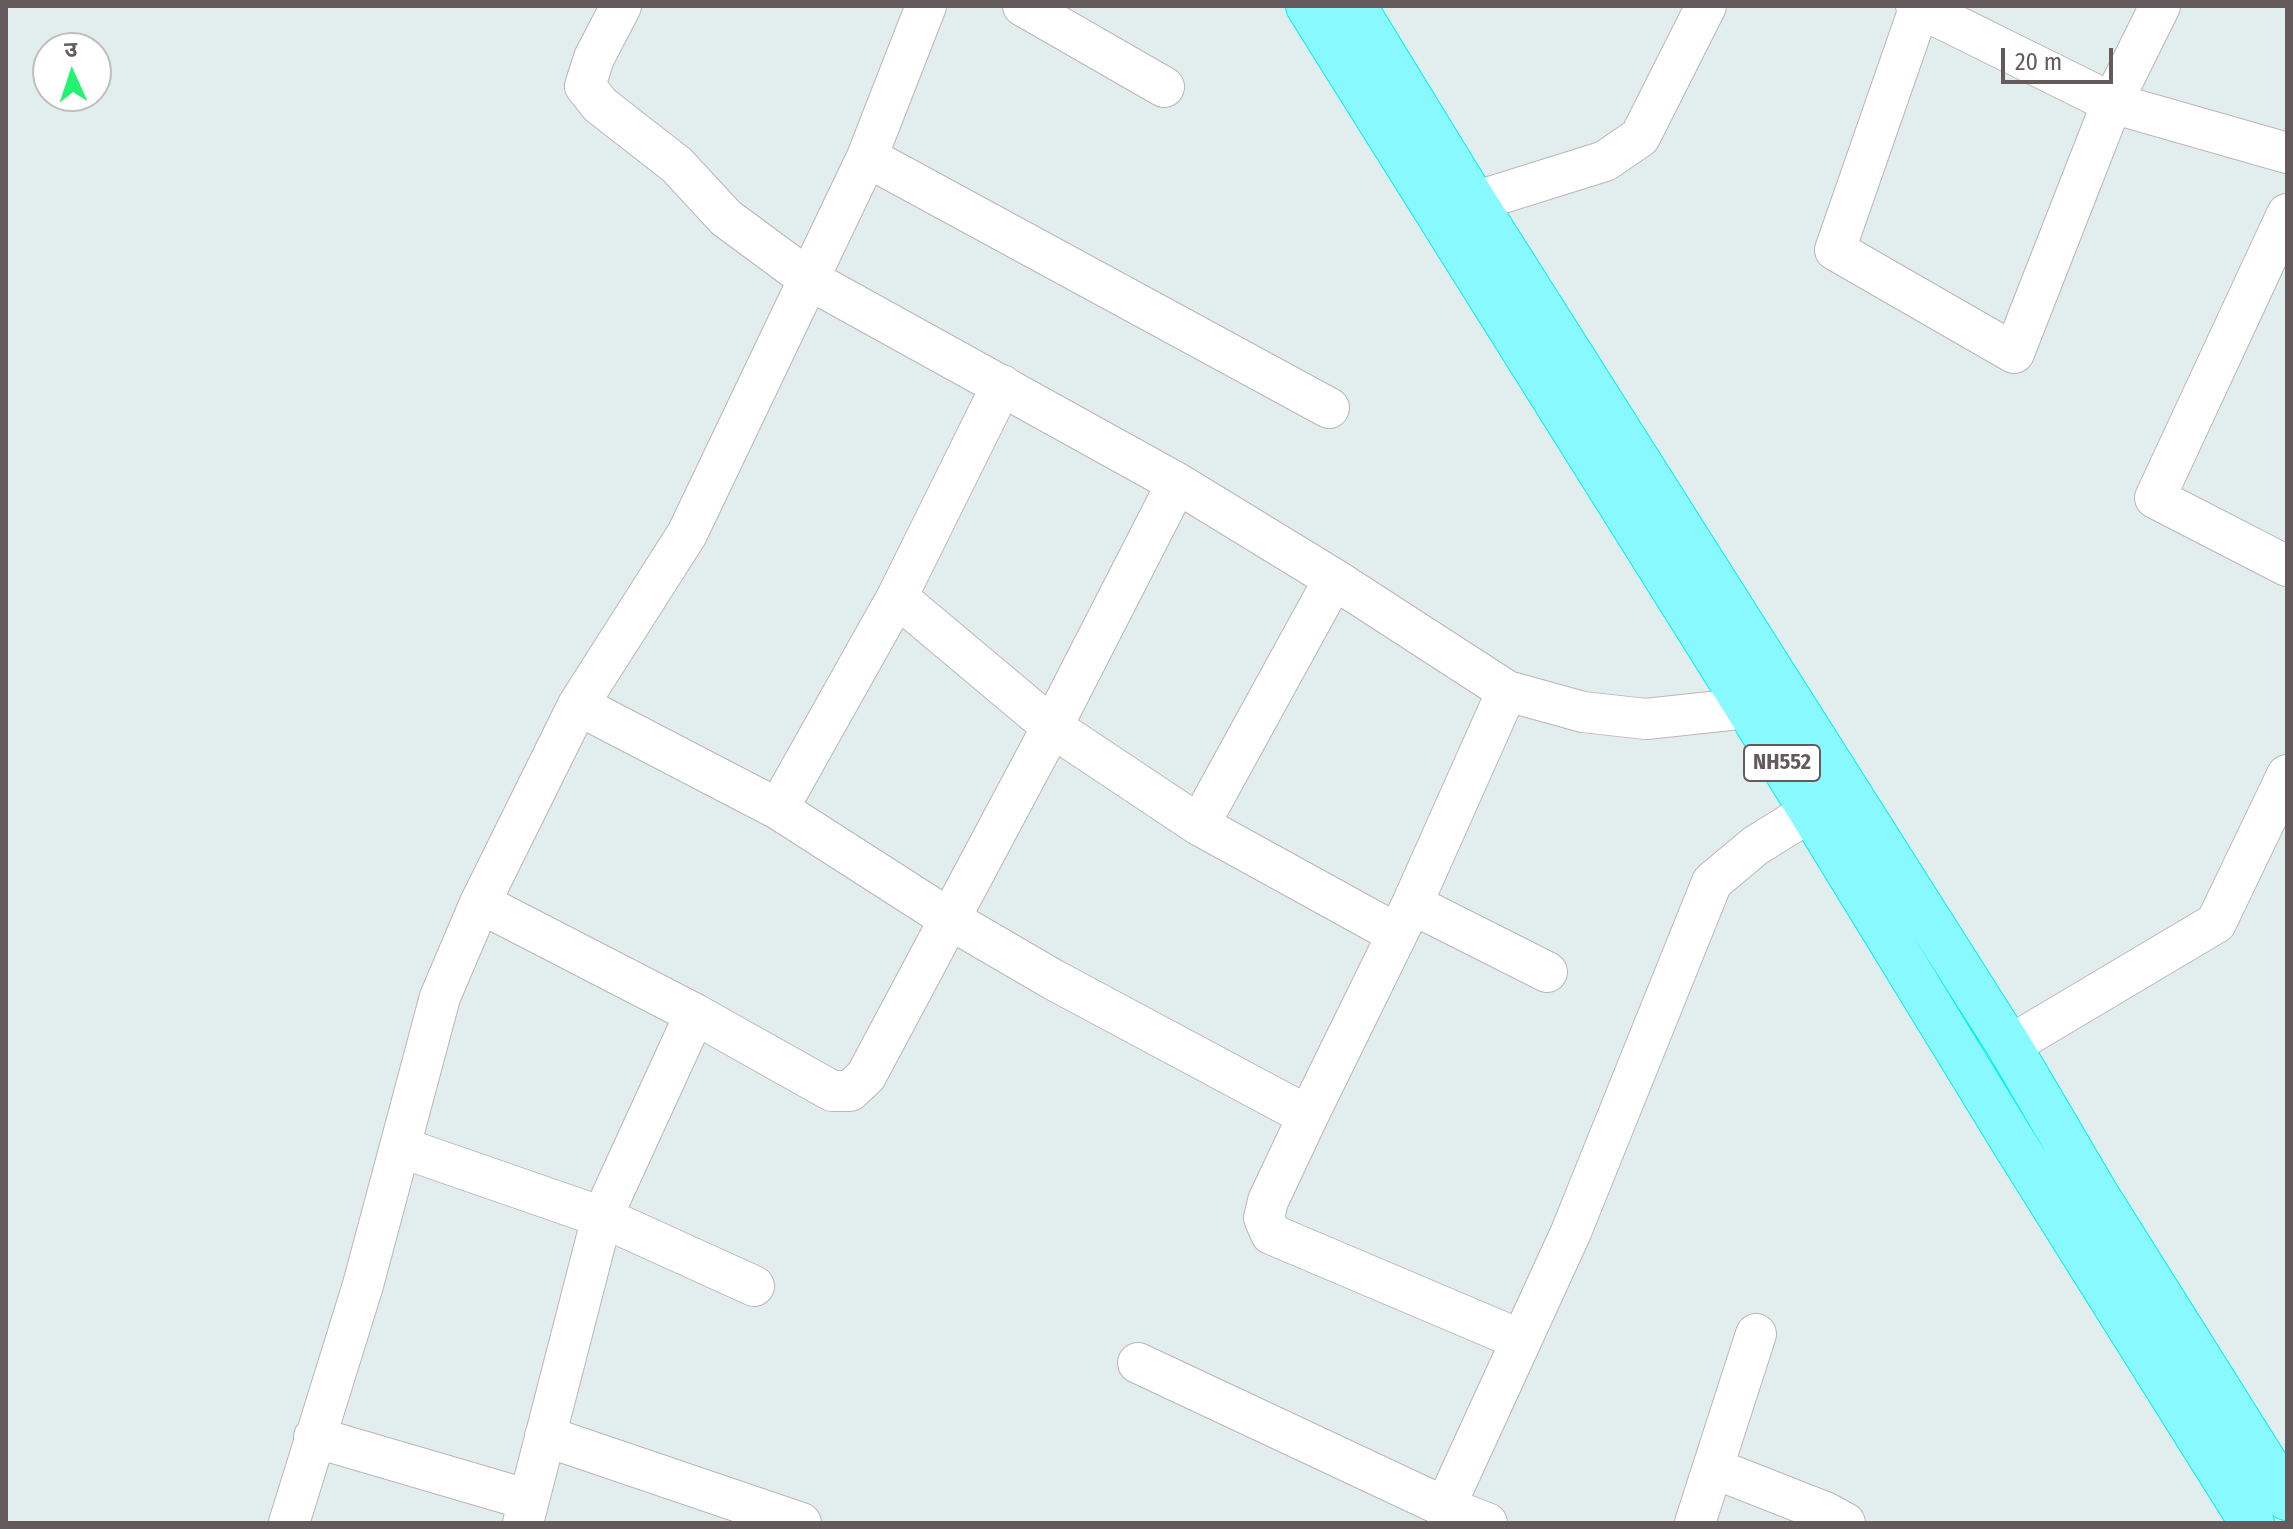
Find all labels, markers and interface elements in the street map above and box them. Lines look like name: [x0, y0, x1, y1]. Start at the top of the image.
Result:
north arrow: [32, 32, 112, 112]
scale bar: [2005, 32, 2117, 82]
text: उ: [64, 36, 78, 63]
text: 20 m: [2015, 48, 2062, 76]
road number: NH552: [1744, 745, 1820, 781]

